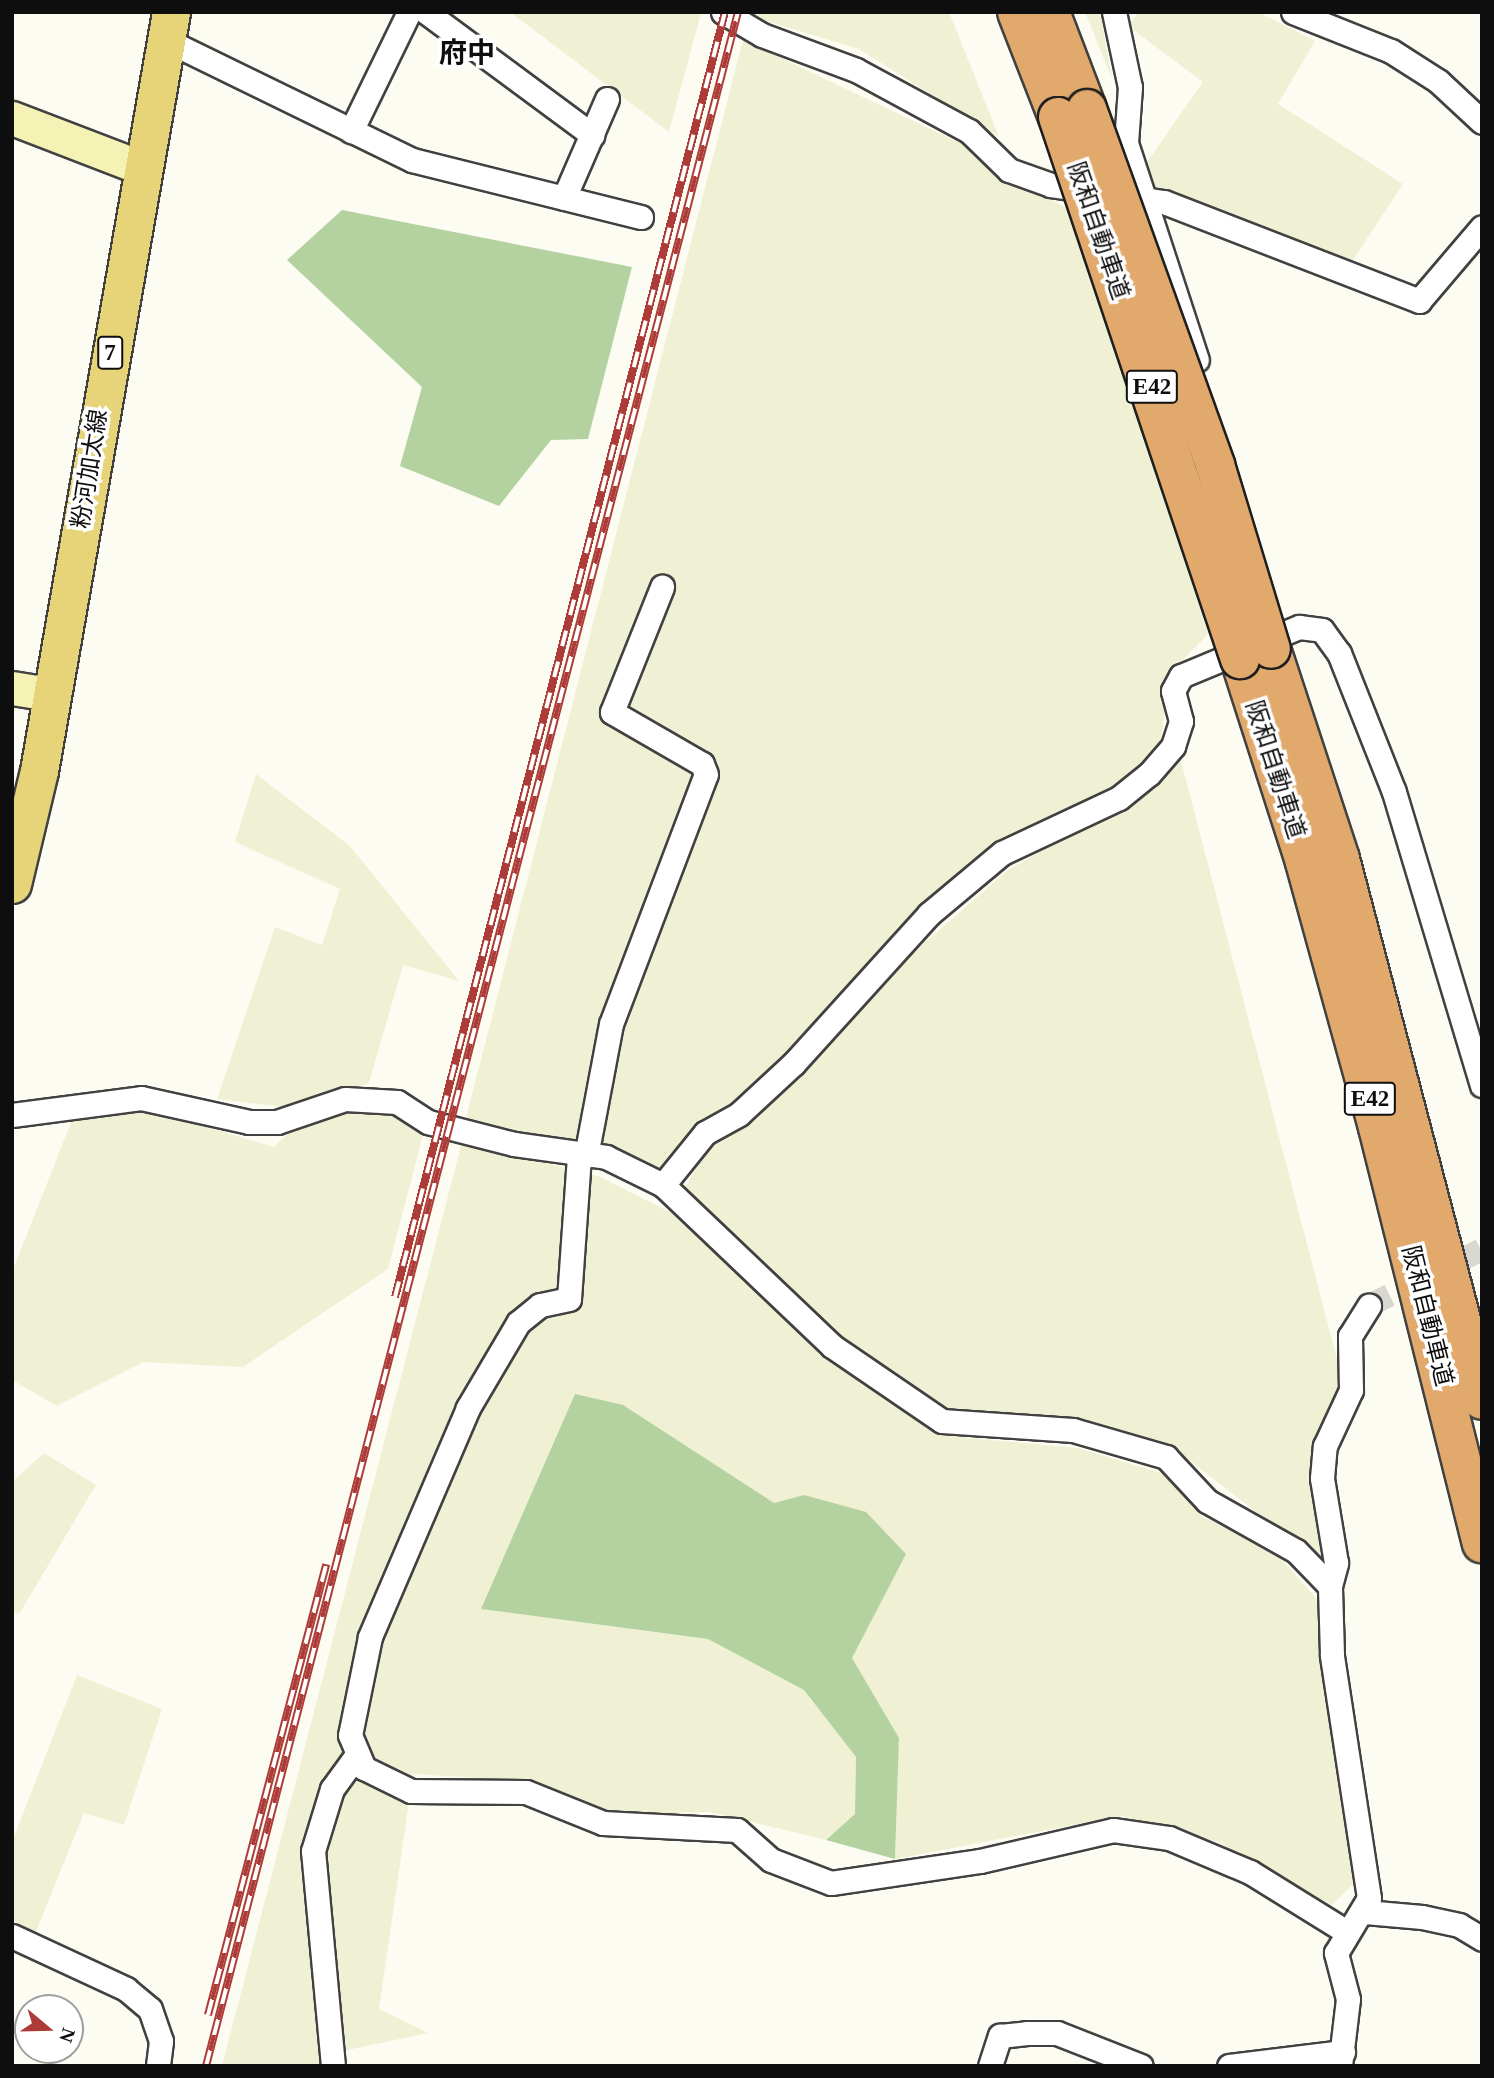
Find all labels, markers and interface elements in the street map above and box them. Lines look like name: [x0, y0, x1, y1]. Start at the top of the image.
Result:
district label: 府中: [439, 36, 495, 70]
street label: 阪和自動車道: [1061, 158, 1135, 304]
road number: 7: [96, 334, 124, 372]
road number: E42: [1126, 368, 1178, 406]
street label: 粉河加太線: [66, 407, 114, 531]
street label: 阪和自動車道: [1239, 697, 1311, 843]
road number: E42: [1344, 1080, 1396, 1118]
street label: 阪和自動車道: [1396, 1243, 1458, 1389]
north arrow: [14, 1994, 84, 2064]
text: N: [55, 2025, 80, 2045]

